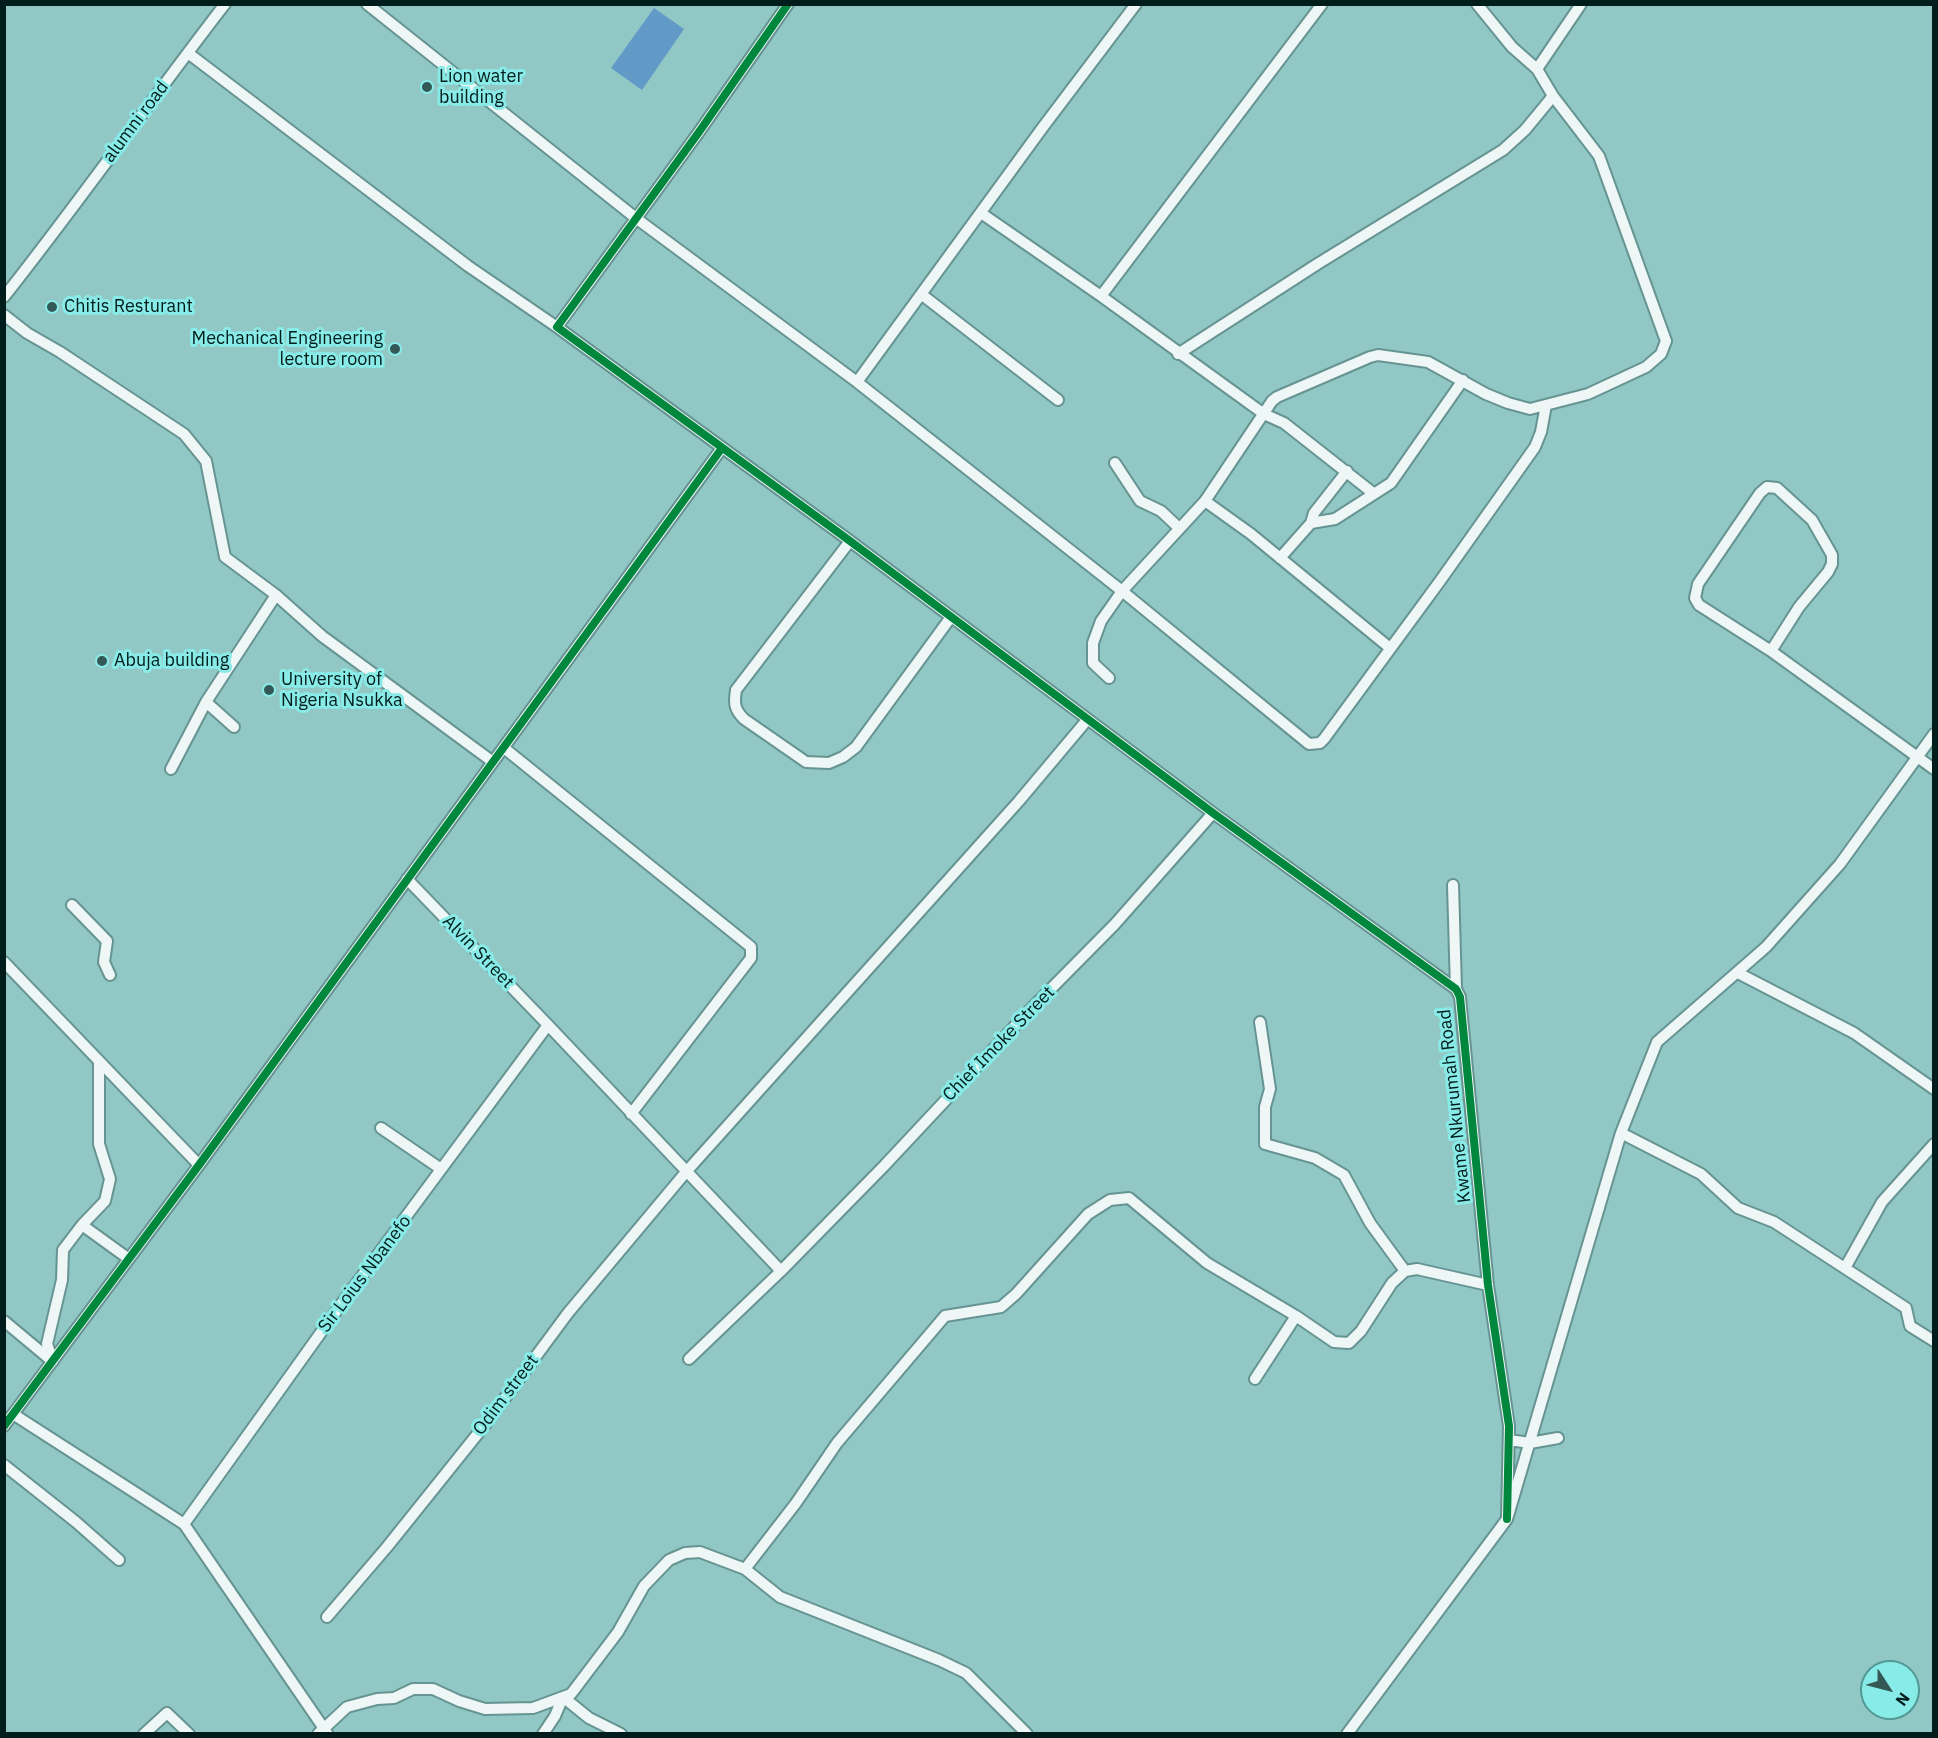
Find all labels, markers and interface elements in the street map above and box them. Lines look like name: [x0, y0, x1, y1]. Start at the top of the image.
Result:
place label: Lion water building: [439, 66, 523, 109]
street label: alumni road: [98, 77, 174, 167]
marker: Lion water building: [420, 80, 434, 94]
place label: Chitis Resturant: [64, 296, 193, 318]
marker: Chitis Resturant: [45, 300, 59, 314]
place label: Mechanical Engineering lecture room: [192, 328, 383, 370]
marker: Mechanical Engineering lecture room: [388, 342, 402, 356]
place label: Abuja building: [114, 650, 229, 672]
marker: Abuja building: [95, 654, 109, 668]
place label: University of Nigeria Nsukka: [281, 669, 403, 712]
marker: University of Nigeria Nsukka: [262, 683, 276, 697]
street label: Alvin Street: [438, 911, 518, 993]
street label: Chief Imoke Street: [939, 982, 1059, 1106]
street label: Kwame Nkurumah Road: [1434, 1008, 1476, 1204]
street label: Sir Loius Nbanefo: [314, 1211, 416, 1337]
street label: Odim street: [469, 1350, 543, 1440]
north arrow: [1860, 1660, 1920, 1720]
text: N: [1891, 1689, 1914, 1710]

